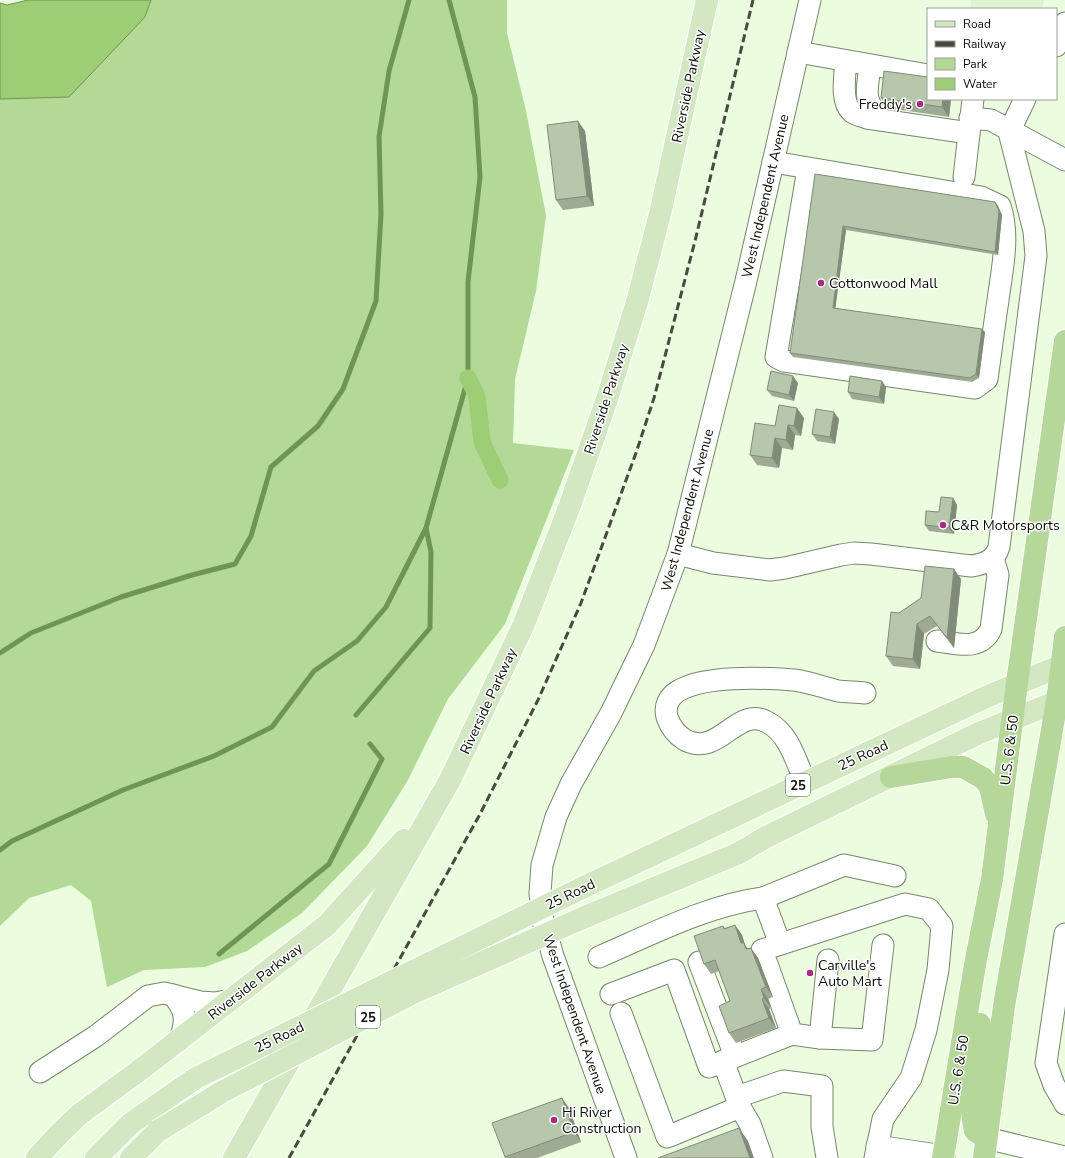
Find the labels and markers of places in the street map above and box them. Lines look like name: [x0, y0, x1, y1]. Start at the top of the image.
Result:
place label: Freddy's: [859, 95, 912, 114]
marker: Freddy's: [915, 99, 925, 109]
place label: Cottonwood Mall: [829, 274, 938, 293]
marker: Cottonwood Mall: [816, 278, 826, 288]
place label: C&R Motorsports: [951, 516, 1060, 535]
marker: C&R Motorsports: [938, 520, 948, 530]
place label: Carville's Auto Mart: [818, 956, 882, 991]
marker: Carville's Auto Mart: [805, 968, 815, 978]
place label: Hi River Construction: [562, 1103, 641, 1138]
marker: Hi River Construction: [549, 1115, 559, 1125]

